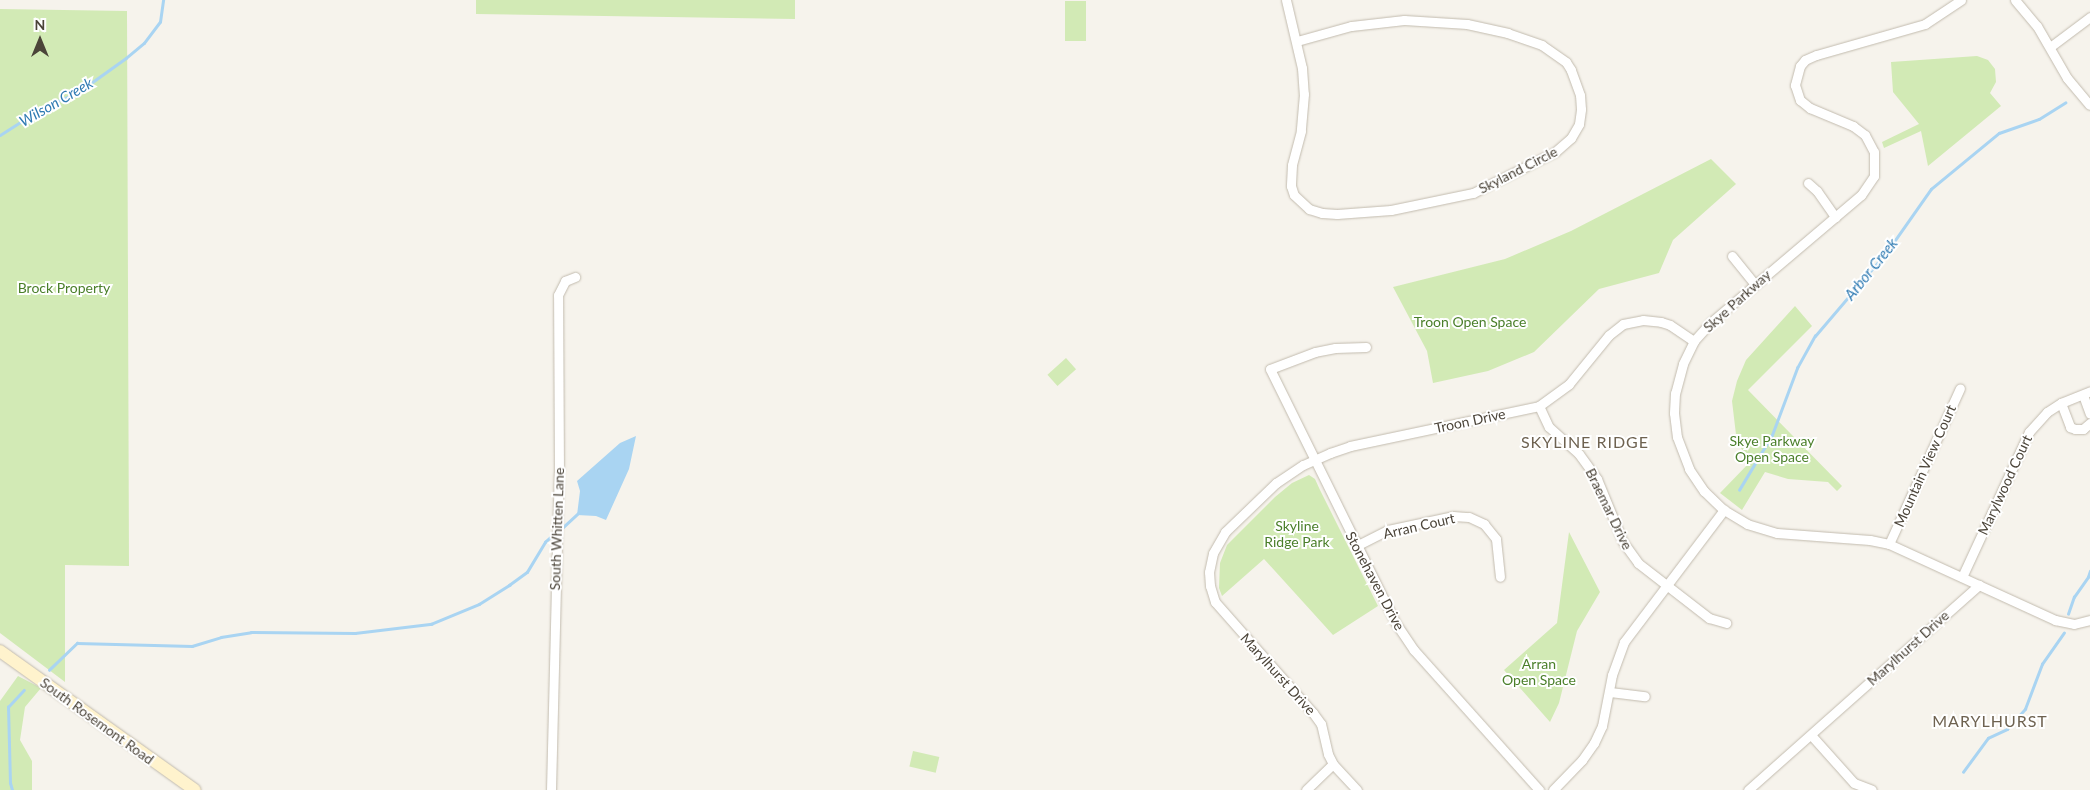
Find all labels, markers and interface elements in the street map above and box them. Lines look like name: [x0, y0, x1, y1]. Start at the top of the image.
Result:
north arrow: [15, 15, 65, 65]
text: N: [35, 16, 45, 33]
water label: Wilson Creek: [16, 74, 96, 130]
street label: Skyland Circle: [1476, 143, 1560, 197]
water label: Arbor Creek: [1841, 234, 1901, 304]
street label: Skye Parkway: [1700, 266, 1774, 336]
park label: Brock Property: [18, 280, 110, 296]
park label: Troon Open Space: [1414, 314, 1526, 330]
street label: Mountain View Court: [1890, 402, 1960, 530]
street label: Troon Drive: [1433, 405, 1507, 437]
district label: SKYLINE RIDGE: [1519, 432, 1651, 452]
street label: Marylwood Court: [1974, 432, 2036, 538]
park label: Skye Parkway Open Space: [1730, 433, 1814, 466]
street label: Braemar Drive: [1582, 465, 1636, 553]
street label: South Whitten Lane: [546, 467, 568, 591]
street label: Arran Court: [1382, 510, 1456, 542]
park label: Skyline Ridge Park: [1264, 518, 1330, 550]
street label: Stonehaven Drive: [1342, 529, 1408, 633]
street label: Marylhurst Drive: [1864, 607, 1952, 689]
street label: Marylhurst Drive: [1237, 630, 1319, 718]
park label: Arran Open Space: [1502, 656, 1576, 689]
street label: South Rosemont Road: [37, 674, 157, 768]
district label: MARYLHURST: [1931, 711, 2049, 731]

